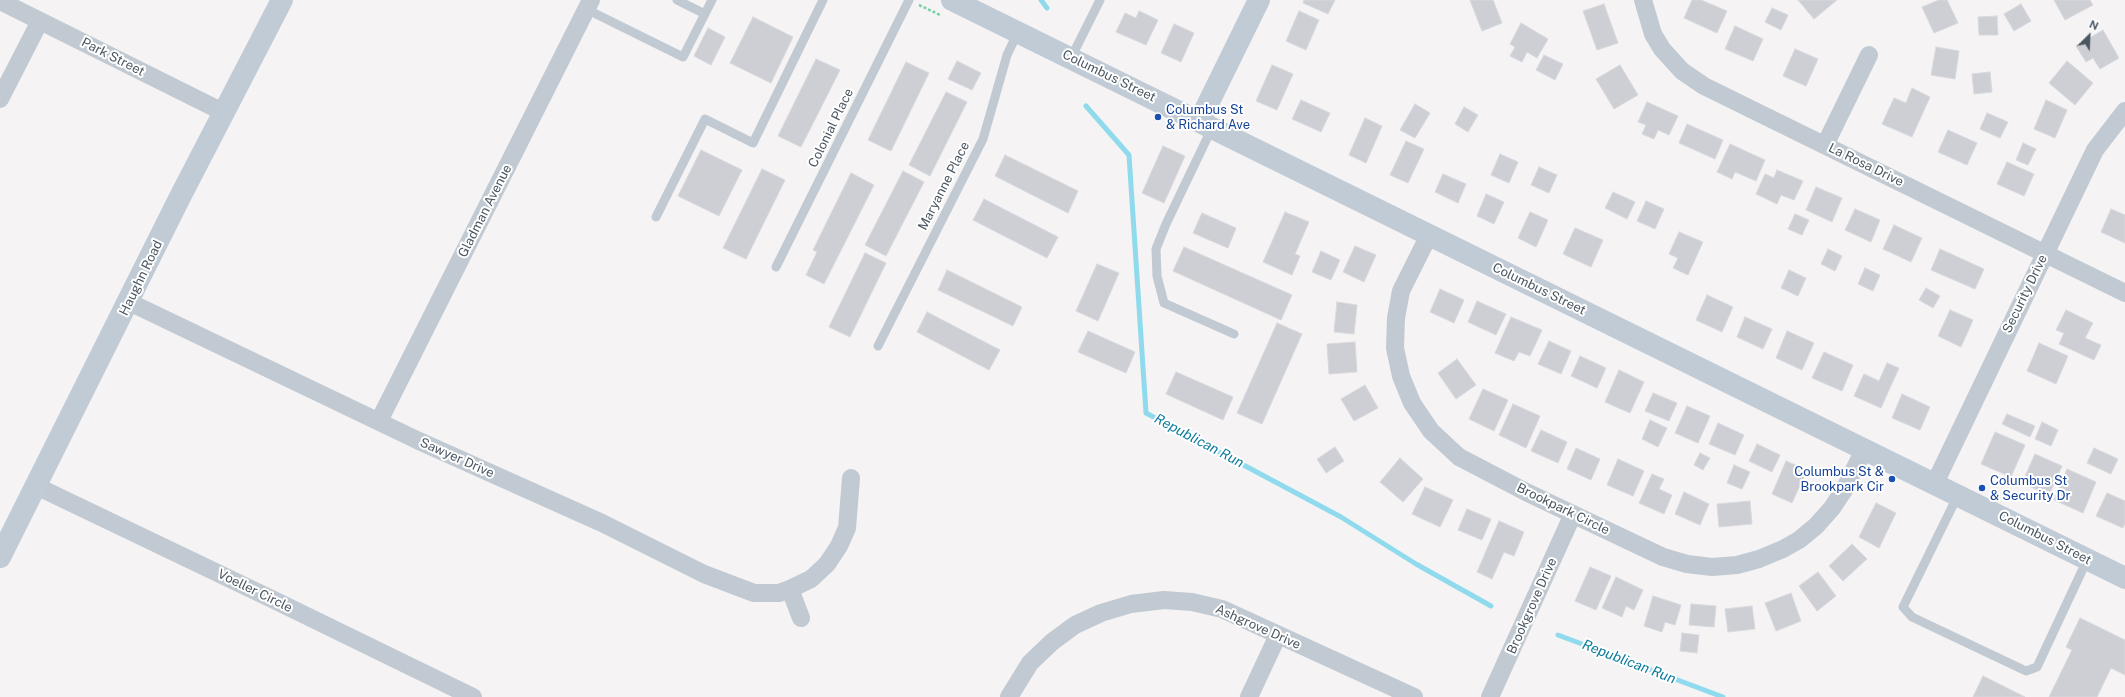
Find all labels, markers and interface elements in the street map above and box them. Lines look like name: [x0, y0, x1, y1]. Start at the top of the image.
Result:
north arrow: [2069, 16, 2109, 56]
text: N: [2088, 18, 2100, 32]
street label: Park Street: [79, 34, 147, 80]
street label: Columbus Street: [1060, 47, 1158, 105]
street label: Colonial Place: [805, 86, 857, 170]
place label: Columbus St & Richard Ave: [1166, 102, 1250, 133]
marker: Columbus St & Richard Ave: [1153, 112, 1163, 122]
street label: Maryanne Place: [915, 139, 973, 233]
street label: La Rosa Drive: [1826, 140, 1906, 190]
street label: Gladman Avenue: [455, 162, 515, 260]
street label: Haughn Road: [116, 238, 166, 318]
street label: Security Drive: [1999, 252, 2051, 336]
street label: Columbus Street: [1490, 260, 1588, 318]
water label: Republican Run: [1151, 410, 1247, 472]
street label: Sawyer Drive: [418, 435, 496, 481]
place label: Columbus St & Brookpark Cir: [1794, 464, 1884, 495]
place label: Columbus St & Security Dr: [1990, 473, 2071, 504]
marker: Columbus St & Brookpark Cir: [1887, 474, 1897, 484]
street label: Brookpark Circle: [1514, 480, 1612, 538]
marker: Columbus St & Security Dr: [1977, 483, 1987, 493]
street label: Columbus Street: [1996, 508, 2094, 568]
street label: Brookgrove Drive: [1504, 555, 1560, 657]
street label: Voeller Circle: [215, 566, 295, 616]
street label: Ashgrove Drive: [1213, 601, 1303, 653]
water label: Republican Run: [1580, 636, 1678, 688]

